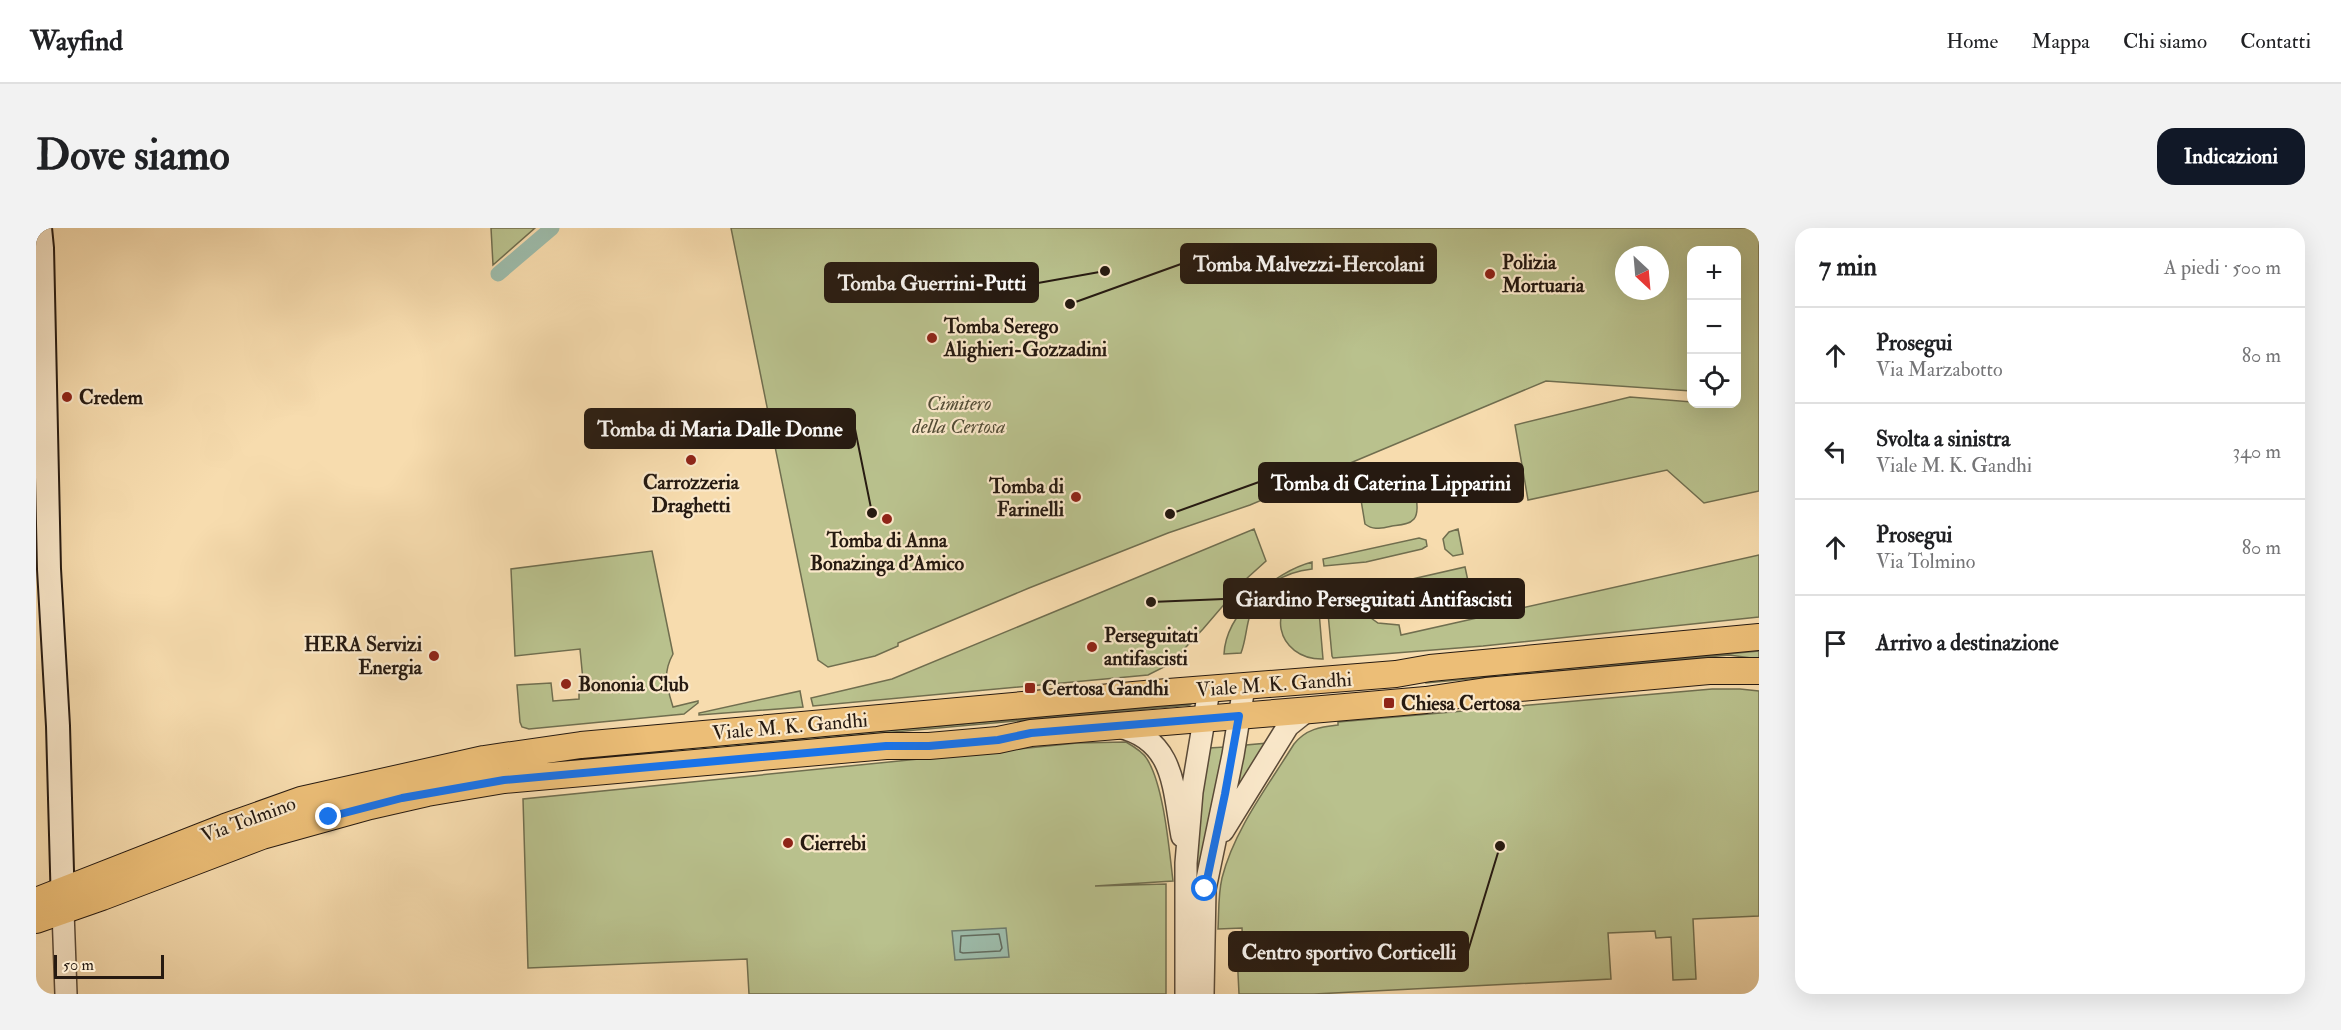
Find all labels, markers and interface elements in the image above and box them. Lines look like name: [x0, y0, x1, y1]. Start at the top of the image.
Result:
text: Wayfind: [30, 24, 123, 59]
text: Home: [1946, 28, 1998, 55]
text: Mappa: [2031, 28, 2090, 55]
text: Chi siamo: [2123, 28, 2207, 55]
text: Contatti: [2240, 28, 2311, 55]
button: Indicazioni: [2157, 128, 2305, 185]
text: Dove siamo: [36, 130, 230, 182]
callout: Tomba Malvezzi-Hercolani: [1181, 244, 1436, 283]
north arrow: [1615, 246, 1669, 300]
map controls: [1687, 246, 1741, 408]
button: +: [1687, 246, 1741, 300]
place label: Polizia Mortuaria: [1501, 250, 1585, 298]
text: Tomba Malvezzi-Hercolani: [1192, 251, 1425, 278]
text: 7 min: [1819, 251, 1877, 283]
text: A piedi · 500 m: [2164, 255, 2281, 280]
callout: Tomba Guerrini-Putti: [825, 263, 1038, 302]
marker: Polizia Mortuaria: [1483, 267, 1497, 281]
text: Tomba Guerrini-Putti: [837, 270, 1027, 297]
button: −: [1687, 300, 1741, 354]
place label: Tomba Serego Alighieri-Gozzadini: [943, 314, 1108, 363]
text: Prosegui: [1876, 329, 1952, 357]
marker: Tomba Serego Alighieri-Gozzadini: [925, 331, 939, 345]
icon: ahead: [1819, 339, 1852, 372]
text: 80 m: [2242, 343, 2281, 368]
button: locate: [1687, 354, 1741, 408]
text: Via Marzabotto: [1876, 357, 2003, 382]
place label: Credem: [79, 385, 143, 410]
marker: Credem: [60, 390, 74, 404]
park label: Cimitero della Certosa: [911, 391, 1006, 439]
callout: Tomba di Maria Dalle Donne: [585, 409, 855, 448]
text: Tomba di Maria Dalle Donne: [596, 416, 843, 443]
text: Svolta a sinistra: [1876, 425, 2010, 453]
icon: left: [1819, 435, 1852, 468]
text: 340 m: [2233, 439, 2281, 464]
marker: Carrozzeria Draghetti: [684, 453, 698, 467]
text: Viale M. K. Gandhi: [1876, 453, 2032, 478]
callout: Tomba di Caterina Lipparini: [1259, 463, 1523, 502]
place label: Carrozzeria Draghetti: [643, 470, 740, 519]
text: Tomba di Caterina Lipparini: [1270, 470, 1511, 497]
place label: Tomba di Farinelli: [988, 474, 1065, 522]
marker: Tomba di Farinelli: [1069, 490, 1083, 504]
marker: Tomba di Anna Bonazinga d'Amico: [880, 512, 894, 526]
text: Prosegui: [1876, 521, 1952, 549]
place label: Tomba di Anna Bonazinga d'Amico: [810, 528, 964, 577]
icon: ahead: [1819, 531, 1852, 564]
text: 80 m: [2242, 535, 2281, 560]
text: Via Tolmino: [1876, 549, 1975, 574]
callout: Giardino Perseguitati Antifascisti: [1224, 579, 1524, 618]
text: Giardino Perseguitati Antifascisti: [1236, 586, 1513, 613]
place label: Perseguitati antifascisti: [1104, 623, 1199, 671]
icon: arrive: [1819, 627, 1852, 660]
text: Arrivo a destinazione: [1876, 629, 2059, 657]
place label: HERA Servizi Energia: [304, 632, 423, 681]
marker: Perseguitati antifascisti: [1085, 640, 1099, 654]
marker: HERA Servizi Energia: [427, 649, 441, 663]
street label: Viale M. K. Gandhi: [1195, 667, 1353, 702]
place label: Bononia Club: [578, 672, 689, 697]
place label: Certosa Gandhi: [1042, 676, 1169, 701]
marker: Bononia Club: [559, 677, 573, 691]
marker: Certosa Gandhi: [1023, 681, 1037, 695]
place label: Chiesa Certosa: [1401, 691, 1521, 716]
marker: Chiesa Certosa: [1382, 696, 1396, 710]
street label: Viale M. K. Gandhi: [711, 707, 869, 746]
street label: Via Tolmino: [197, 791, 299, 848]
route end: [315, 803, 341, 829]
place label: Cierrebi: [800, 831, 867, 856]
marker: Cierrebi: [781, 836, 795, 850]
route start: [1191, 875, 1217, 901]
callout: Centro sportivo Corticelli: [1229, 932, 1468, 971]
text: Centro sportivo Corticelli: [1242, 939, 1457, 966]
scale bar: [54, 952, 164, 980]
text: 50 m: [63, 955, 94, 975]

